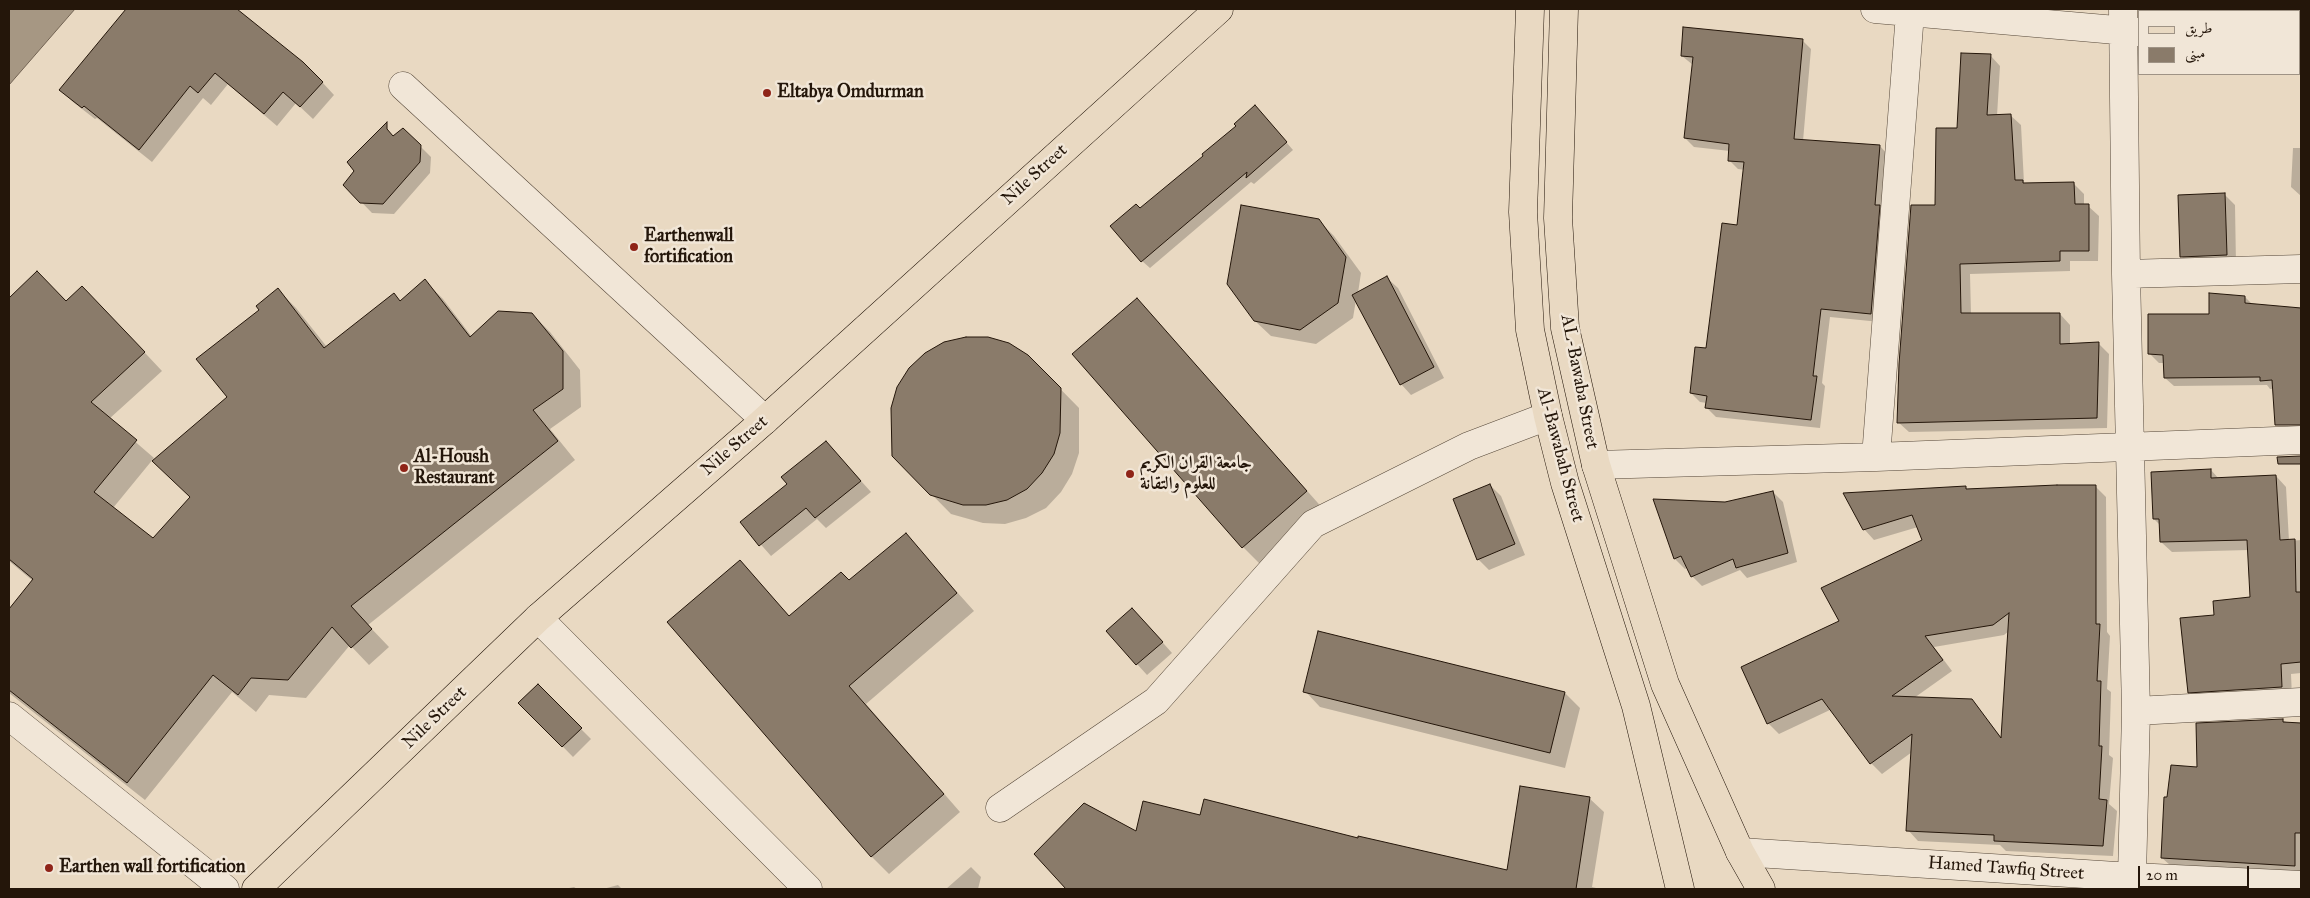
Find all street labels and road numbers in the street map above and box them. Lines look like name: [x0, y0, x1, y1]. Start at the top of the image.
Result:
street label: Nile Street: [998, 140, 1072, 210]
street label: AL-Bawaba Street: [1555, 313, 1603, 451]
street label: Al-Bawabah Street: [1532, 386, 1588, 524]
street label: Nile Street: [697, 411, 773, 481]
street label: Nile Street: [398, 682, 472, 754]
street label: Hamed Tawfiq Street: [1927, 853, 2085, 885]

